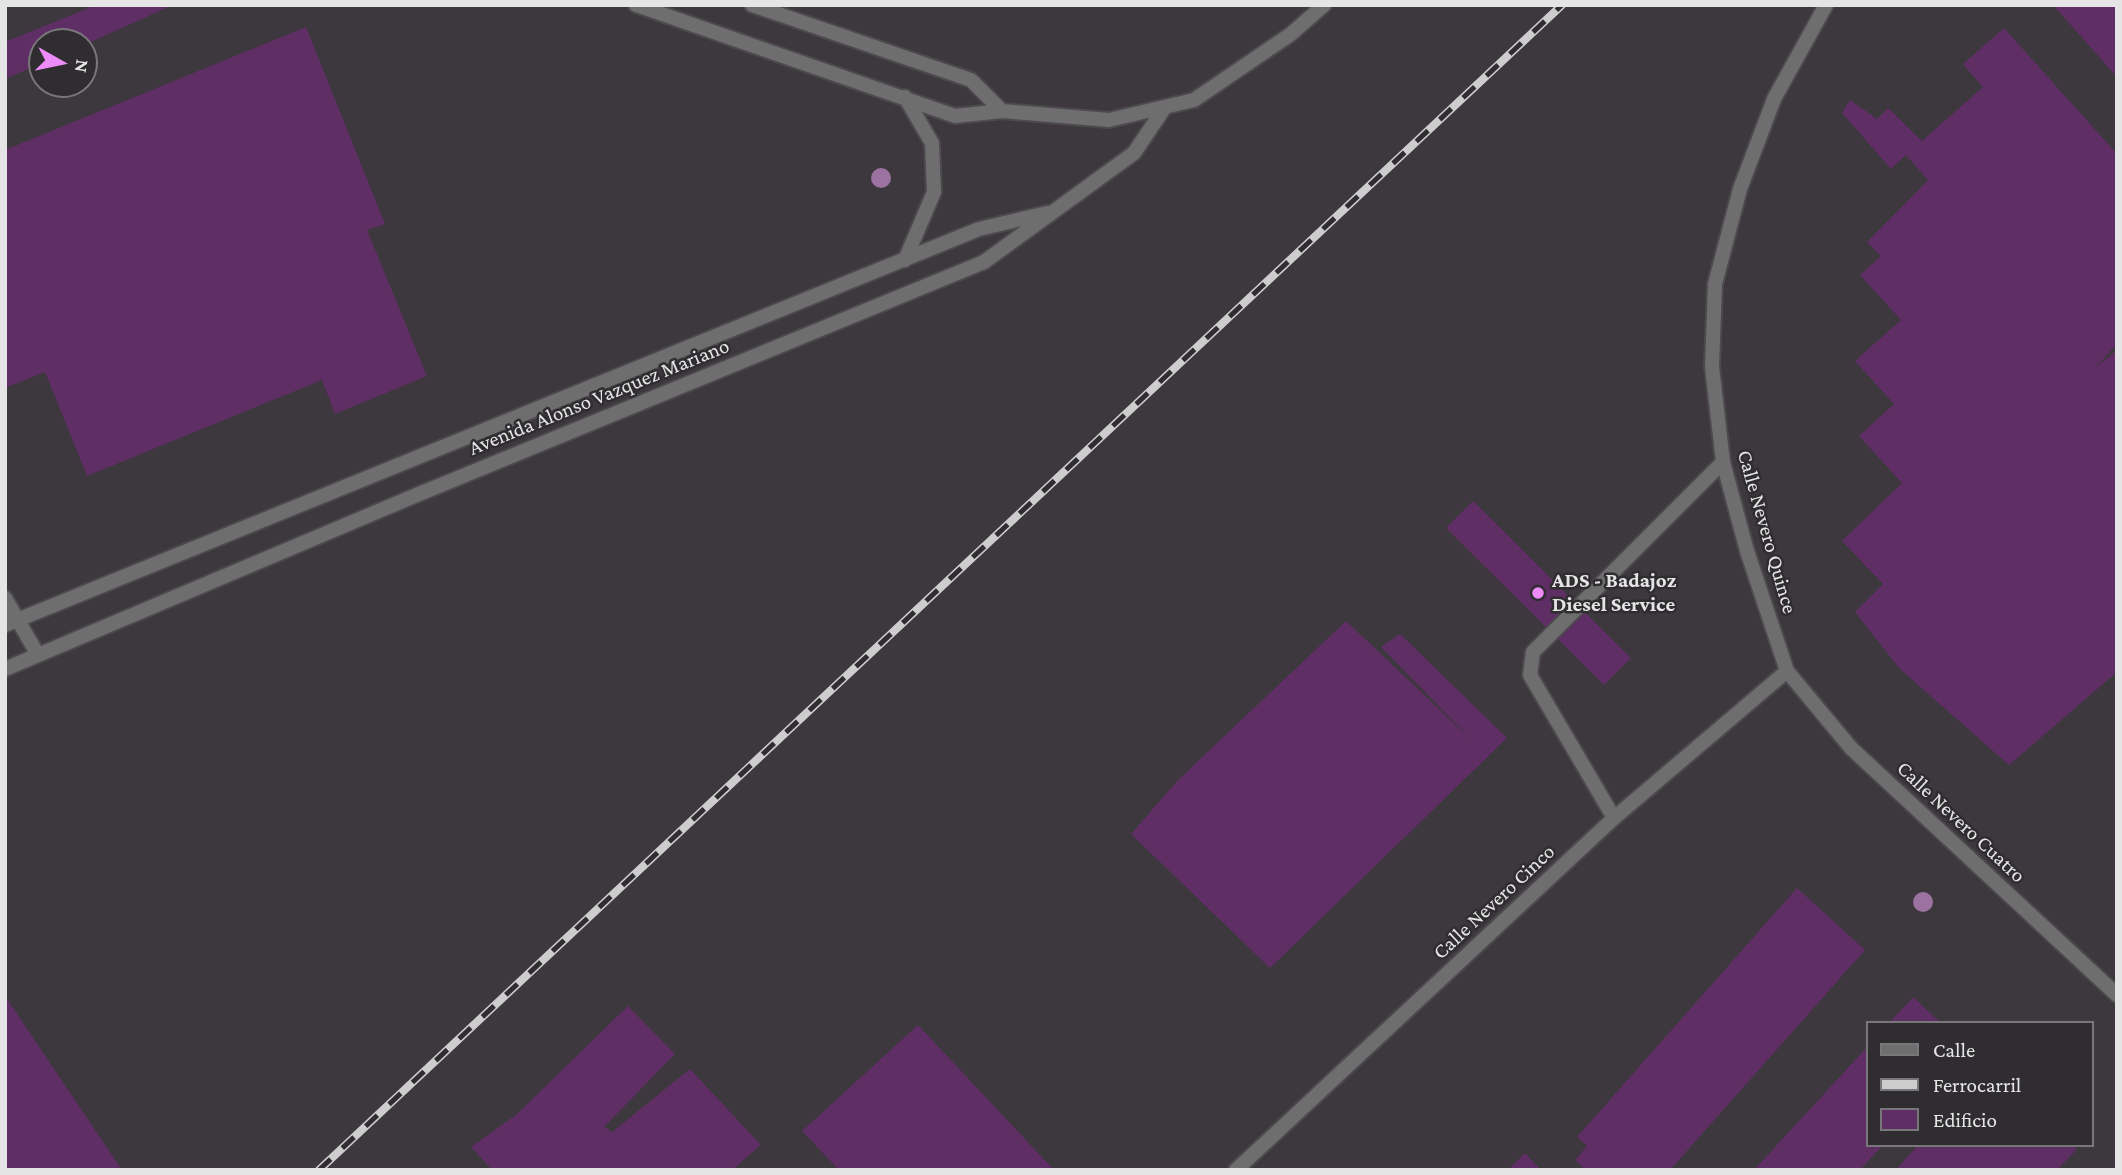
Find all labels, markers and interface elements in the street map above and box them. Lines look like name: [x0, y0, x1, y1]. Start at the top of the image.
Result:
north arrow: [28, 28, 98, 98]
text: N: [71, 58, 94, 74]
street label: Avenida Alonso Vazquez Mariano: [465, 333, 733, 461]
street label: Calle Nevero Quince: [1732, 447, 1802, 617]
place label: ADS - Badajoz Diesel Service: [1552, 568, 1676, 618]
marker: ADS - Badajoz Diesel Service: [1530, 585, 1546, 601]
street label: Calle Nevero Cuatro: [1891, 756, 2031, 888]
street label: Calle Nevero Cinco: [1428, 839, 1560, 965]
legend: [1867, 1021, 2094, 1147]
text: Calle: [1933, 1038, 1975, 1062]
text: Ferrocarril: [1933, 1073, 2021, 1097]
text: Edificio: [1933, 1108, 1997, 1132]

